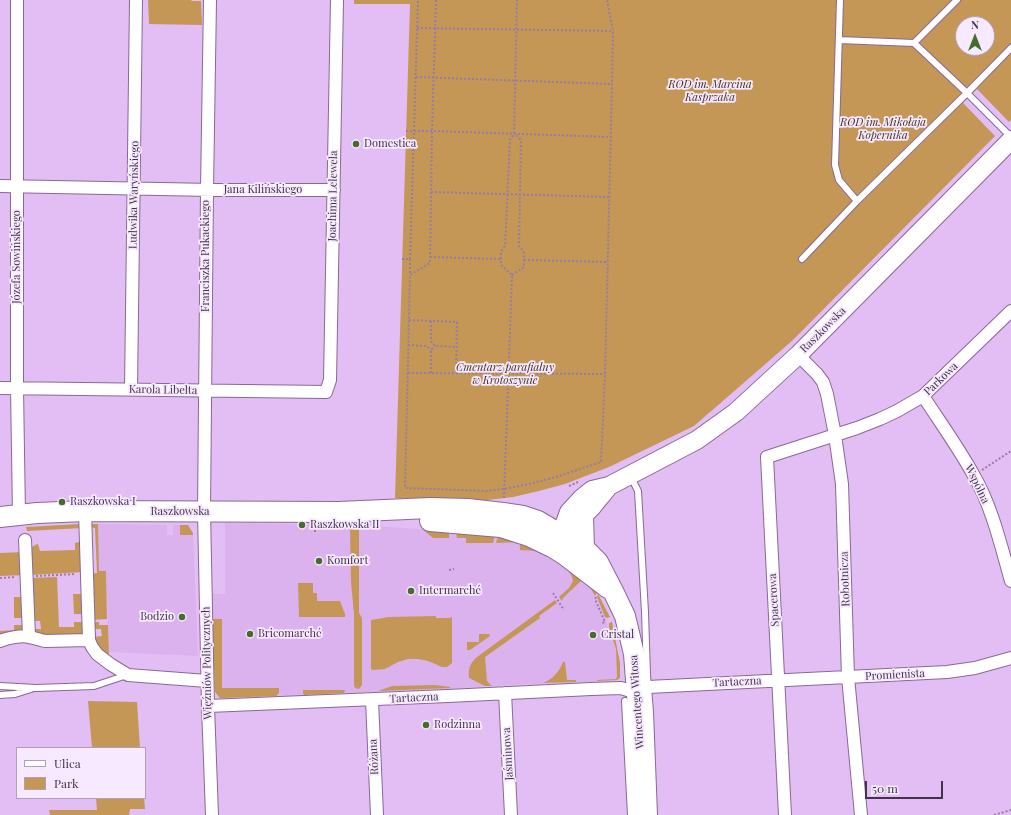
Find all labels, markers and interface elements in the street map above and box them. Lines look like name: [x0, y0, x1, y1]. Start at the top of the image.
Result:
north arrow: [955, 16, 995, 56]
text: N: [971, 17, 979, 32]
park label: ROD im. Marcina Kasprzaka: [668, 78, 752, 104]
park label: ROD im. Mikołaja Kopernika: [840, 116, 926, 142]
place label: Domestica: [364, 137, 416, 151]
marker: Domestica: [351, 139, 361, 149]
street label: Ludwika Waryńskiego: [126, 141, 142, 249]
street label: Joachima Lelewela: [326, 150, 340, 242]
street label: Jana Kilińskiego: [224, 183, 302, 197]
street label: Franciszka Pukackiego: [199, 200, 213, 312]
street label: Józefa Sowińskiego: [10, 210, 24, 304]
street label: Raszkowska: [797, 304, 849, 356]
street label: Parkowa: [921, 360, 961, 398]
park label: Cmentarz parafialny w Krotoszynie: [456, 361, 554, 387]
street label: Karola Libelta: [129, 383, 197, 397]
street label: Wspólna: [962, 462, 992, 506]
place label: Raszkowska I: [70, 495, 136, 509]
marker: Raszkowska I: [57, 497, 67, 507]
street label: Raszkowska: [150, 505, 210, 519]
place label: Raszkowska II: [310, 518, 379, 532]
marker: Raszkowska II: [297, 520, 307, 530]
street label: Robotnicza: [837, 551, 853, 607]
place label: Komfort: [327, 554, 368, 568]
marker: Komfort: [314, 556, 324, 566]
street label: Spacerowa: [766, 573, 782, 627]
place label: Intermarché: [419, 584, 481, 598]
marker: Intermarché: [406, 586, 416, 596]
street label: Więźniów Politycznych: [199, 606, 215, 720]
place label: Bodzio: [140, 610, 174, 624]
marker: Bodzio: [177, 612, 187, 622]
place label: Bricomarché: [258, 627, 322, 641]
place label: Cristal: [601, 628, 634, 642]
marker: Bricomarché: [245, 629, 255, 639]
marker: Cristal: [588, 630, 598, 640]
street label: Wincentego Witosa: [627, 655, 647, 749]
street label: Promienista: [865, 667, 925, 683]
street label: Tartaczna: [712, 674, 762, 690]
street label: Tartaczna: [389, 690, 439, 706]
place label: Rodzinna: [434, 718, 481, 732]
marker: Rodzinna: [421, 720, 431, 730]
street label: Jaśminowa: [500, 727, 516, 781]
street label: Różana: [366, 739, 382, 775]
legend: [16, 747, 146, 799]
text: Ulica: [54, 755, 81, 771]
scale bar: [867, 773, 945, 799]
text: Park: [54, 775, 79, 791]
text: 50 m: [872, 780, 898, 796]

